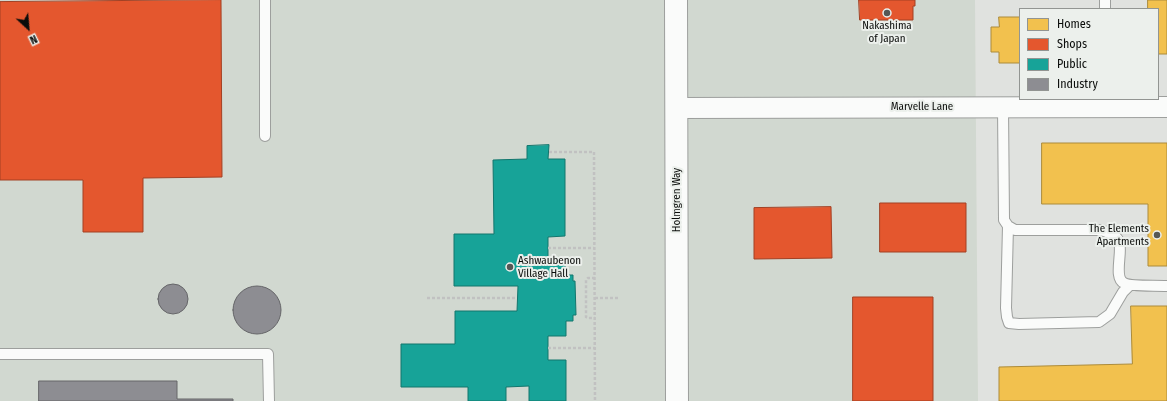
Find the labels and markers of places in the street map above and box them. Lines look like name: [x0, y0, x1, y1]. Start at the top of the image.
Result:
marker: Nakashima of Japan: [882, 8, 892, 18]
place label: Nakashima of Japan: [862, 19, 912, 45]
place label: The Elements Apartments: [1089, 222, 1149, 248]
marker: The Elements Apartments: [1152, 230, 1162, 240]
place label: Ashwaubenon Village Hall: [518, 254, 581, 280]
marker: Ashwaubenon Village Hall: [505, 262, 515, 272]

